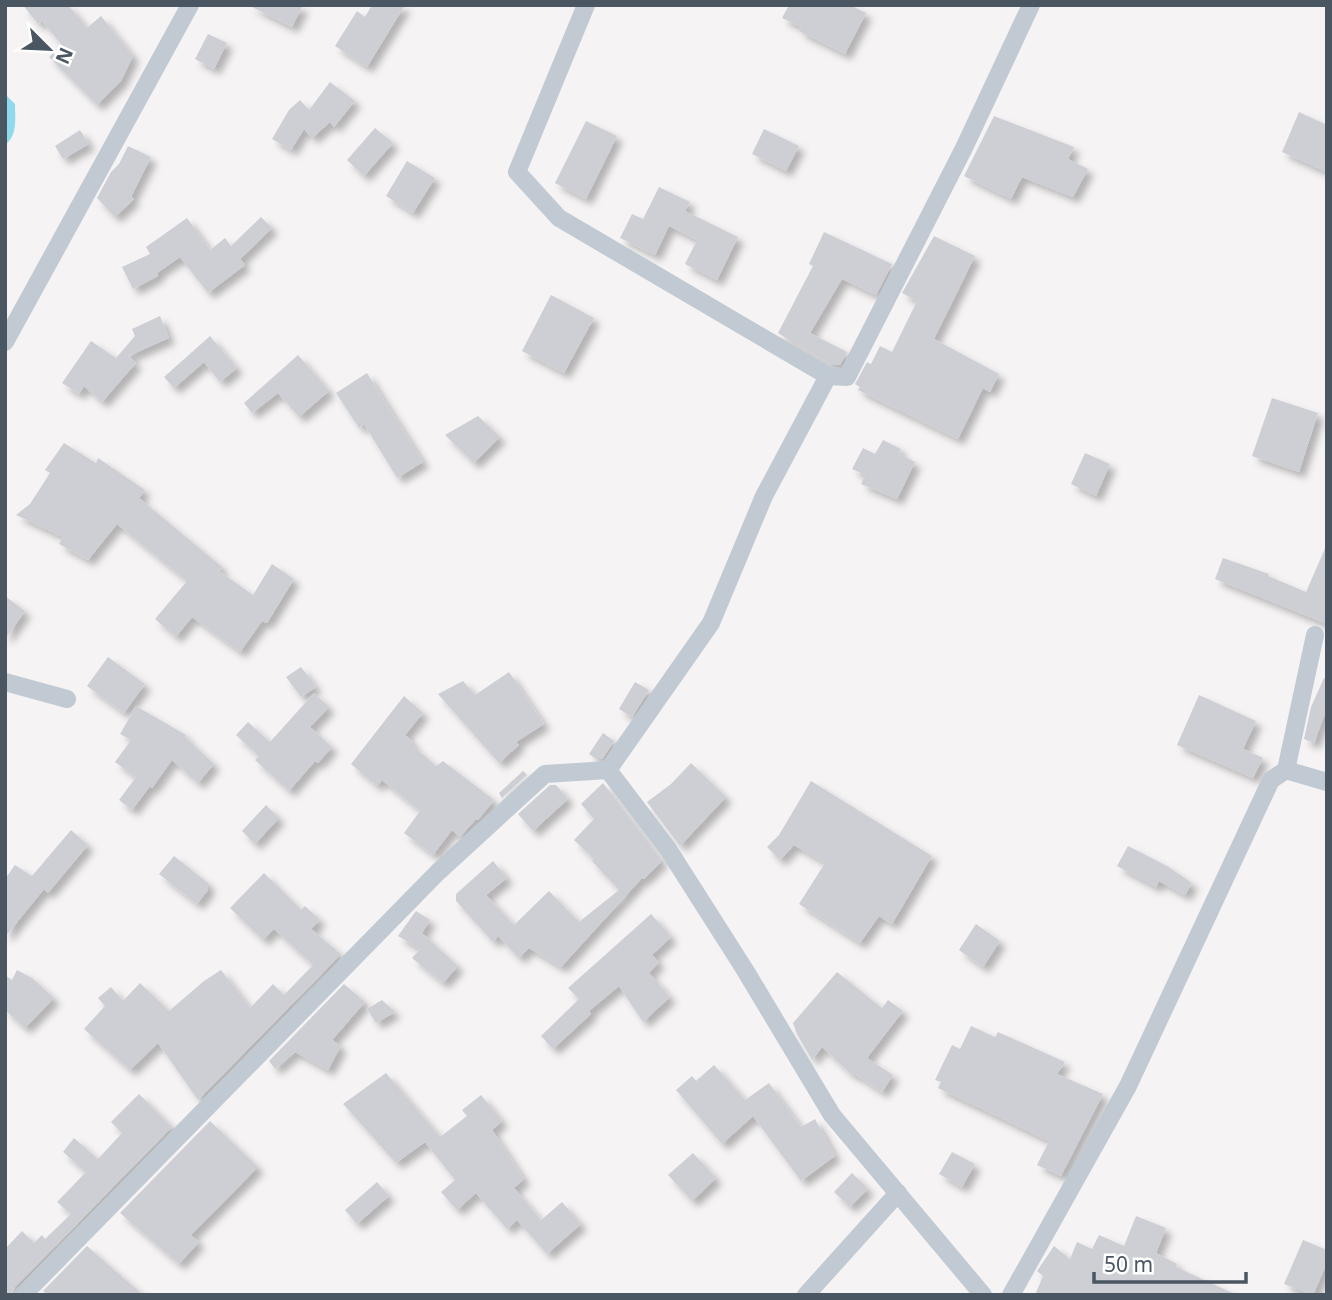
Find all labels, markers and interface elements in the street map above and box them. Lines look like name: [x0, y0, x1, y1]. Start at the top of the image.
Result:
north arrow: [14, 14, 84, 84]
text: N: [50, 44, 80, 68]
scale bar: [1094, 1240, 1246, 1284]
text: 50 m: [1104, 1250, 1153, 1278]

